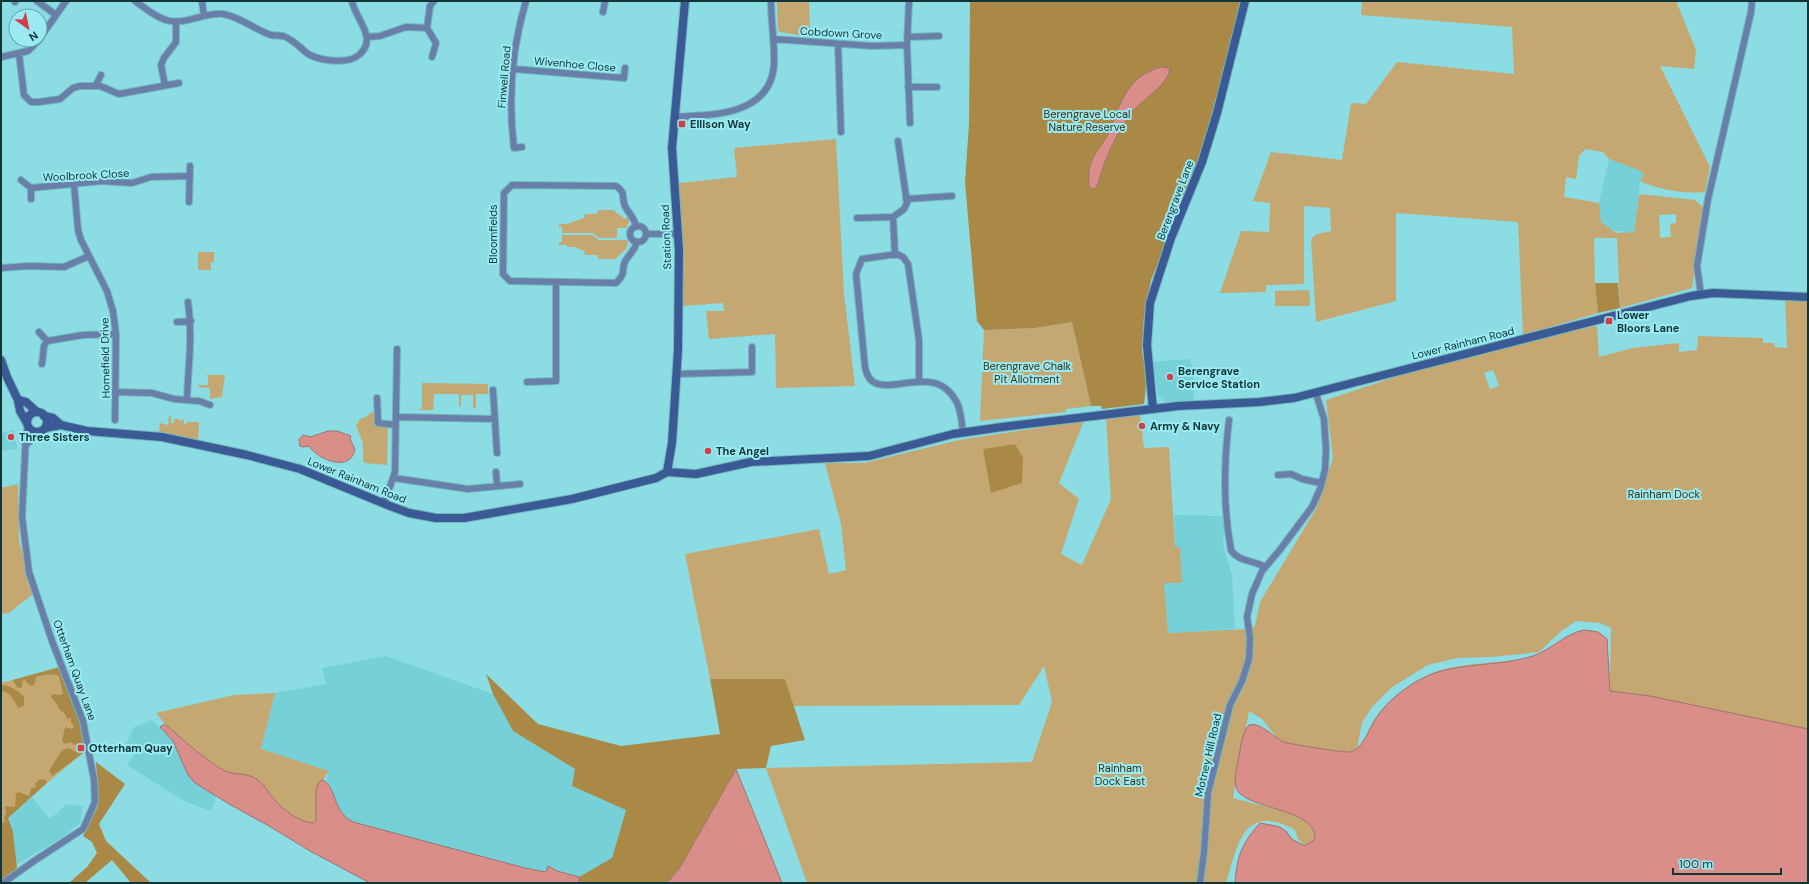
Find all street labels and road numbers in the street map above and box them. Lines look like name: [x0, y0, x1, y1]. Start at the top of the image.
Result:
street label: Cobdown Grove: [800, 24, 882, 42]
street label: Finwell Road: [494, 45, 514, 109]
street label: Wivenhoe Close: [534, 53, 616, 75]
street label: Berengrave Lane: [1153, 158, 1197, 242]
street label: Woolbrook Close: [42, 166, 130, 184]
street label: Bloomfields: [486, 204, 500, 264]
street label: Station Road: [658, 204, 674, 270]
street label: Homefield Drive: [97, 317, 113, 399]
street label: Lower Rainham Road: [1410, 323, 1516, 363]
street label: Lower Rainham Road: [306, 454, 409, 506]
street label: Otterham Quay Lane: [50, 618, 100, 722]
street label: Motney Hill Road: [1192, 712, 1224, 798]

